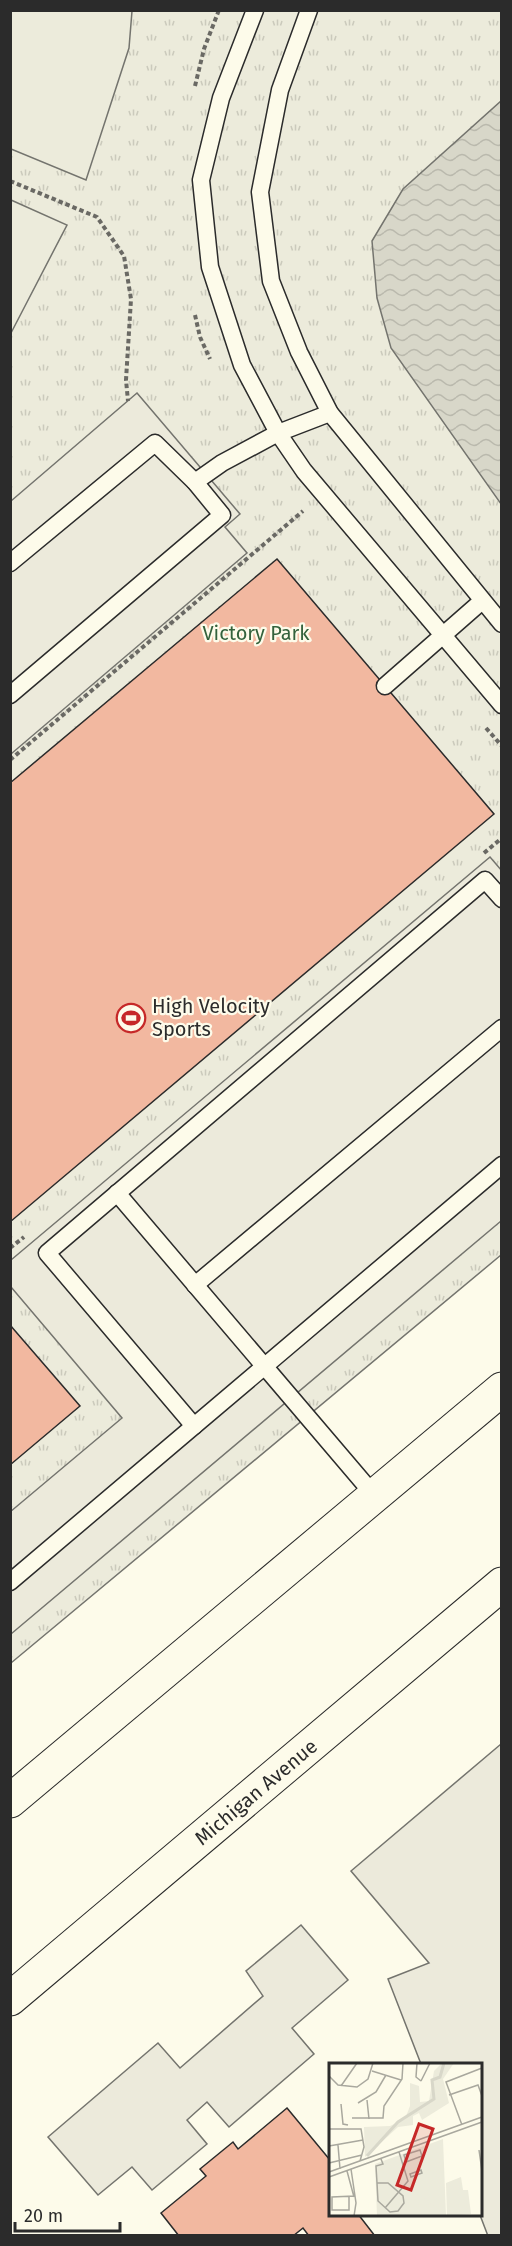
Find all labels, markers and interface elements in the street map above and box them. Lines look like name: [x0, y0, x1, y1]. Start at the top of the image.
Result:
park label: Victory Park: [202, 621, 310, 645]
place label: High Velocity Sports: [152, 994, 270, 1041]
sports icon: High Velocity Sports: [115, 1002, 147, 1034]
street label: Michigan Avenue: [190, 1734, 322, 1850]
inset map: [329, 2063, 482, 2216]
scale bar: [15, 2195, 120, 2233]
text: 20 m: [24, 2205, 63, 2227]

